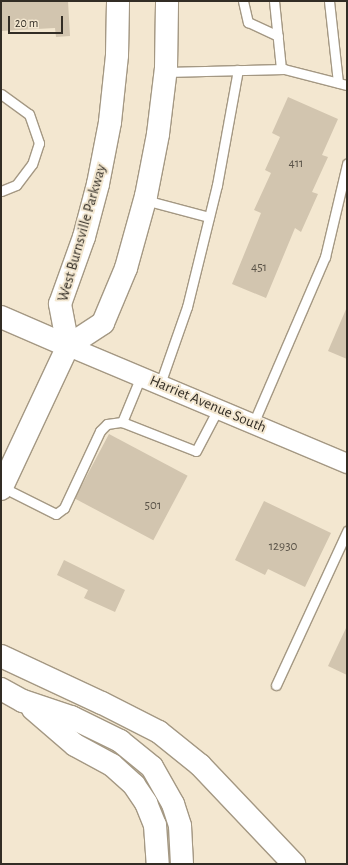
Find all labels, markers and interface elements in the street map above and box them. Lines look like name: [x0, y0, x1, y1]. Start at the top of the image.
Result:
scale bar: [10, 8, 65, 34]
text: 20 m: [15, 17, 38, 29]
house number: 411: [288, 156, 304, 172]
street label: West Burnsville Parkway: [54, 162, 110, 304]
house number: 451: [251, 260, 267, 276]
street label: Harriet Avenue South: [147, 371, 269, 437]
house number: 501: [145, 498, 161, 514]
house number: 12930: [269, 539, 297, 555]

